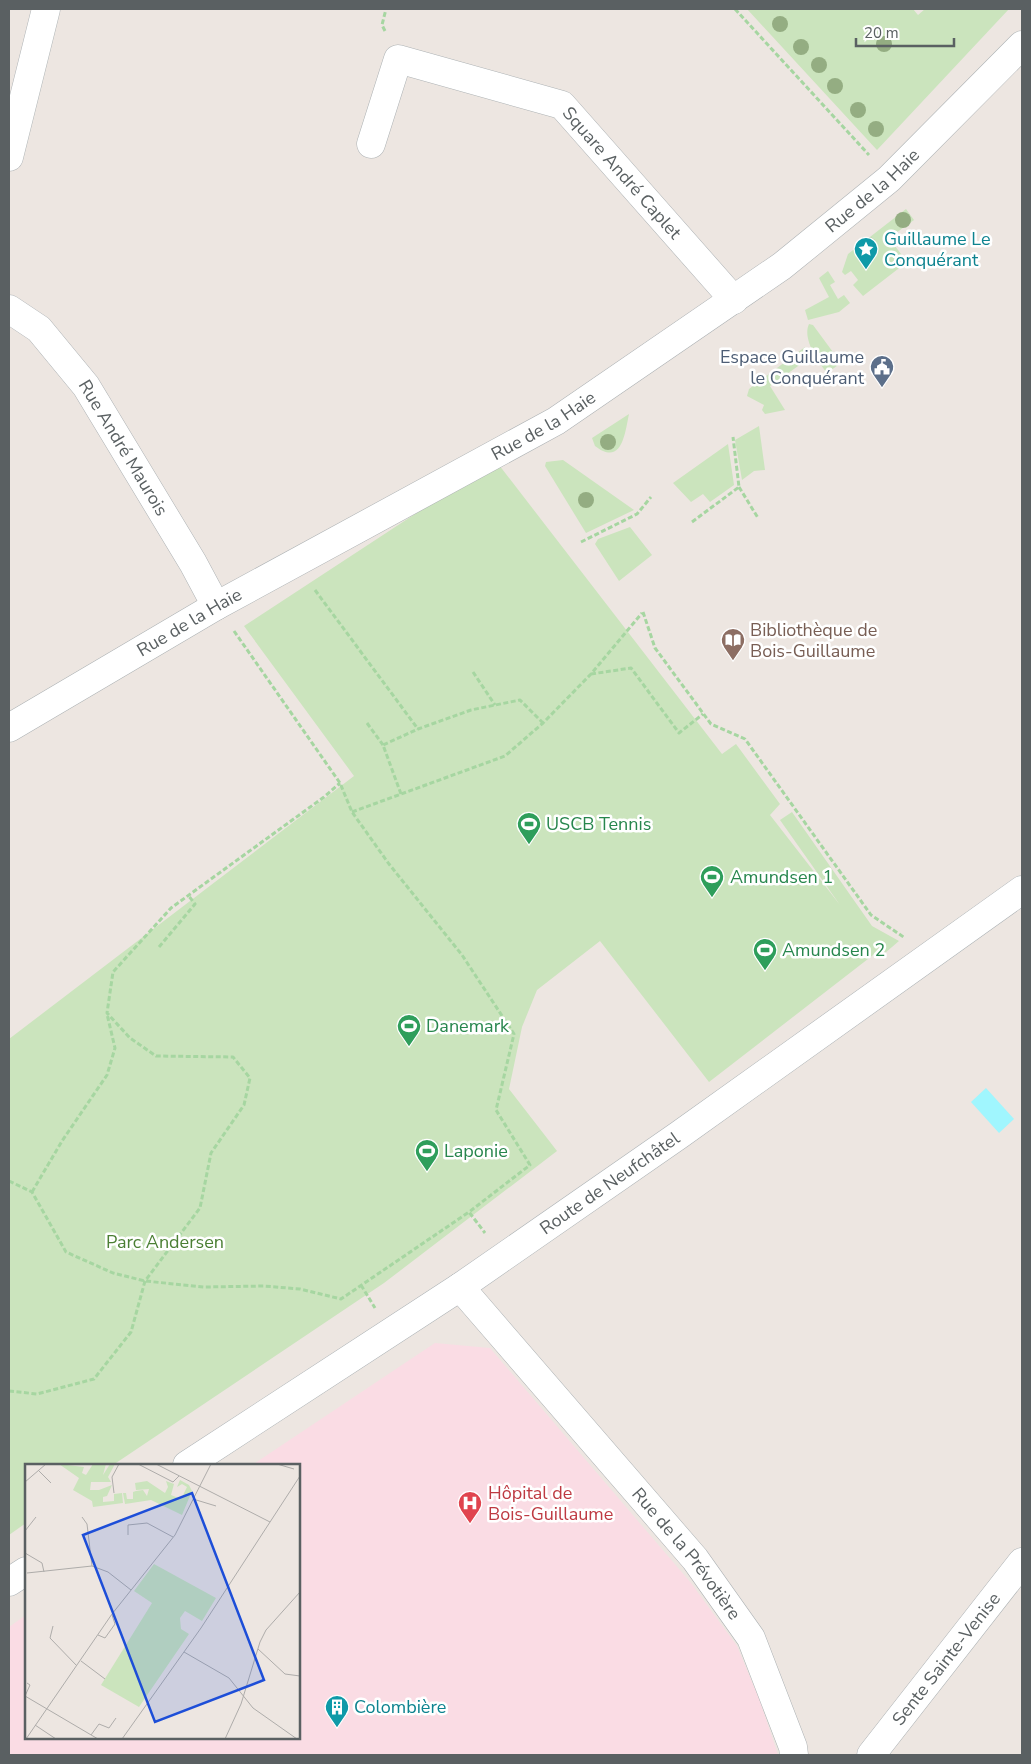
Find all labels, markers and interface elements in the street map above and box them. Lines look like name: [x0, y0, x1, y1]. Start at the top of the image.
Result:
scale bar: [856, 15, 954, 47]
text: 20 m: [864, 23, 899, 43]
street label: Square André Caplet: [557, 101, 687, 245]
street label: Rue de la Haie: [820, 143, 925, 238]
place label: Guillaume Le Conquérant: [884, 227, 991, 272]
place icon: Guillaume Le Conquérant: [853, 236, 879, 270]
place label: Espace Guillaume le Conquérant: [720, 345, 865, 390]
public building icon: Espace Guillaume le Conquérant: [869, 354, 895, 388]
street label: Rue André Maurois: [73, 375, 174, 520]
street label: Rue de la Haie: [487, 385, 600, 466]
street label: Rue de la Haie: [132, 582, 246, 662]
place label: Bibliothèque de Bois-Guillaume: [750, 618, 877, 663]
library icon: Bibliothèque de Bois-Guillaume: [720, 627, 746, 661]
sports icon: USCB Tennis: [516, 811, 542, 845]
place label: USCB Tennis: [546, 812, 651, 836]
sports icon: Amundsen 1: [699, 864, 725, 898]
place label: Amundsen 1: [730, 865, 833, 889]
sports icon: Amundsen 2: [752, 937, 778, 971]
place label: Amundsen 2: [782, 938, 885, 962]
sports icon: Danemark: [396, 1013, 422, 1047]
place label: Danemark: [426, 1014, 510, 1038]
street label: Route de Neufchâtel: [535, 1126, 685, 1240]
sports icon: Laponie: [414, 1138, 440, 1172]
place label: Laponie: [444, 1139, 508, 1163]
park label: Parc Andersen: [106, 1230, 224, 1254]
inset map: [25, 1464, 300, 1739]
place label: Hôpital de Bois-Guillaume: [488, 1481, 613, 1526]
street label: Rue de la Prévotière: [627, 1482, 746, 1625]
hospital icon: Hôpital de Bois-Guillaume: [457, 1490, 483, 1524]
street label: Sente Sainte-Venise: [887, 1587, 1006, 1730]
building icon: Colombière: [324, 1694, 350, 1728]
place label: Colombière: [354, 1695, 446, 1719]

